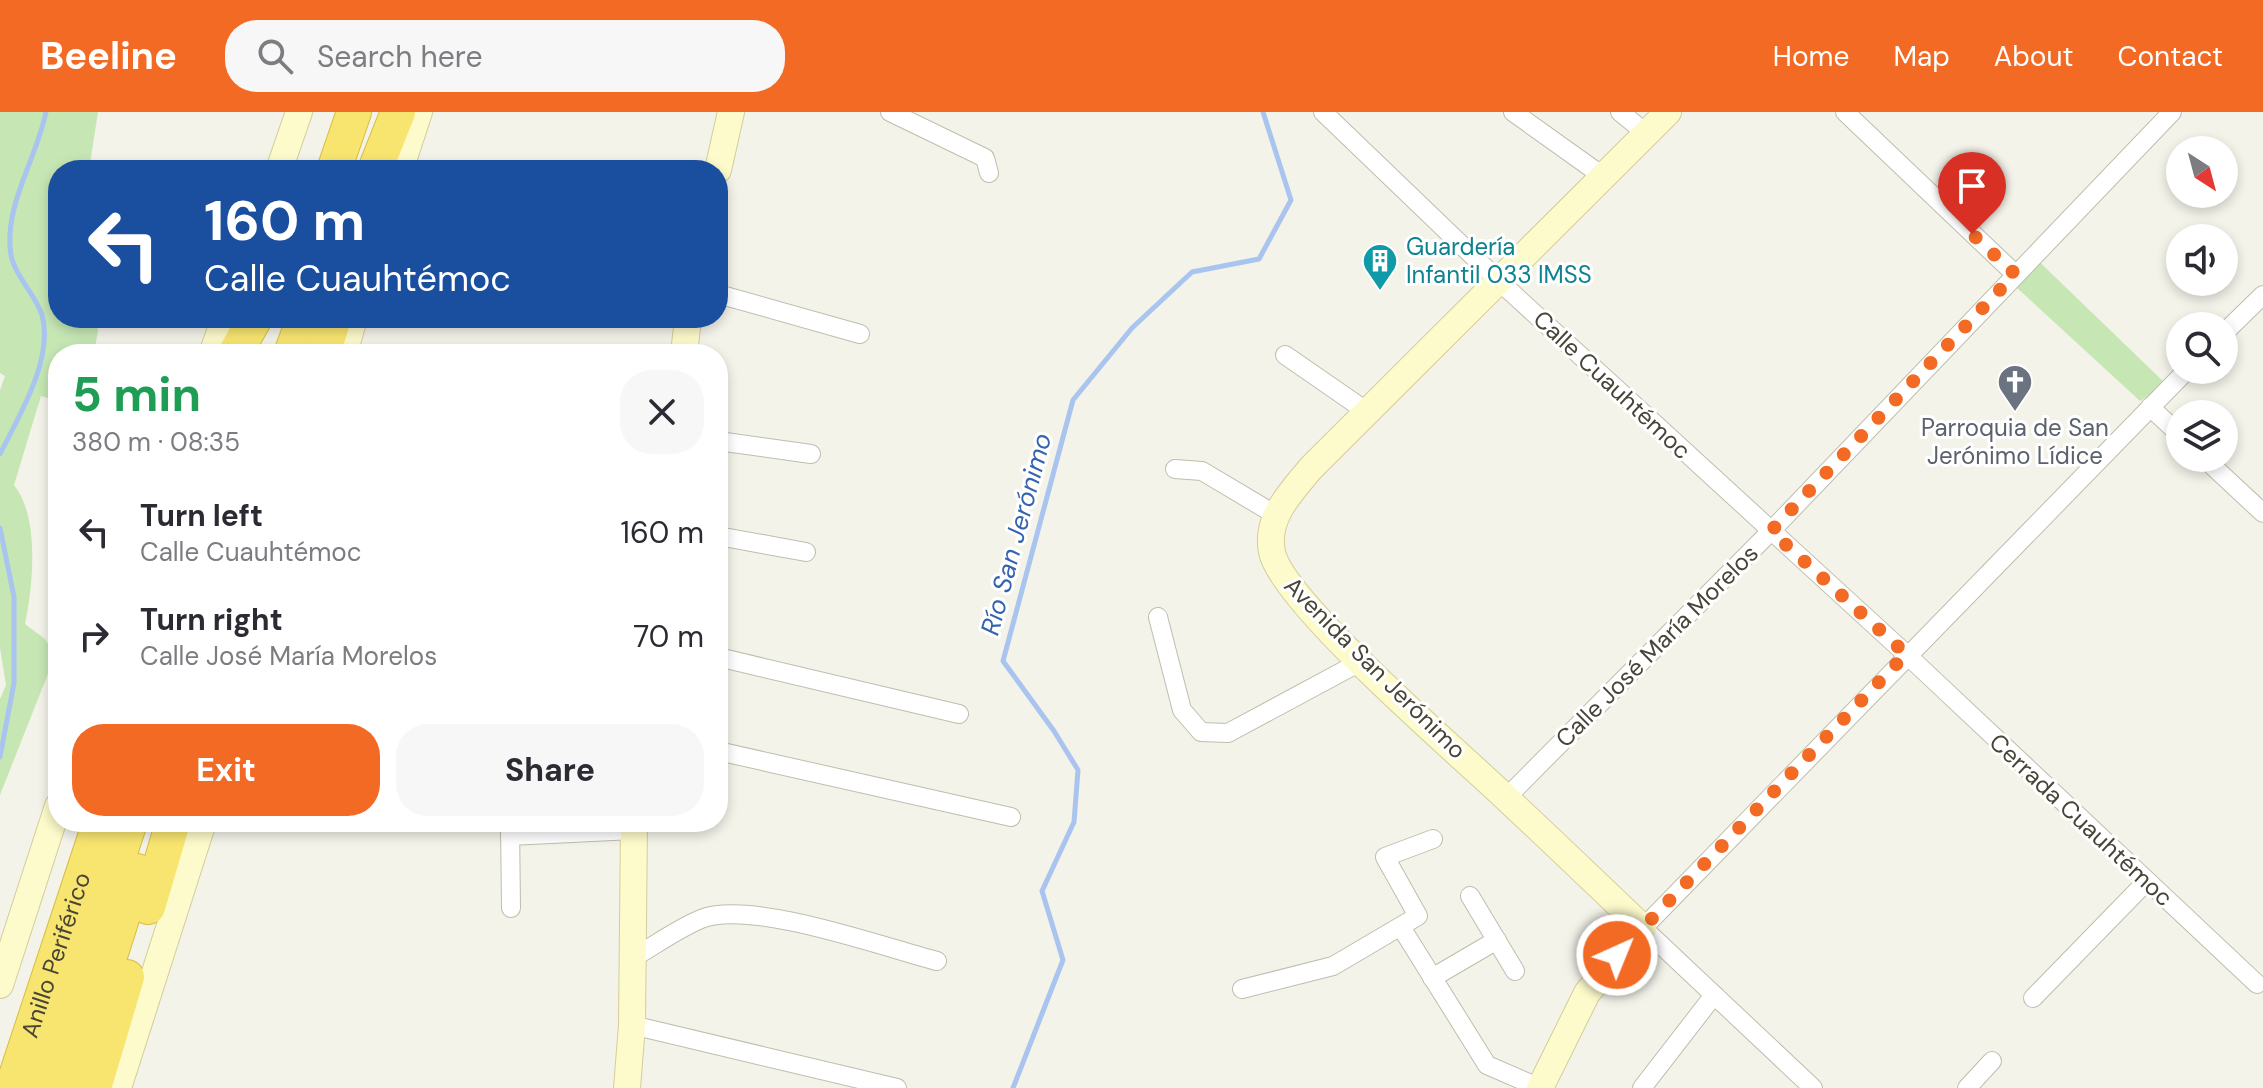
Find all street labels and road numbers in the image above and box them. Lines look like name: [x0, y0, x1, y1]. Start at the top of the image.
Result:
street label: Calle Cuauhtémoc: [1527, 304, 1698, 466]
street label: Calle José María Morelos: [1549, 538, 1765, 754]
street label: Avenida San Jerónimo: [1278, 570, 1473, 765]
street label: Cerrada Cuauhtémoc: [1983, 727, 2180, 913]
street label: Anillo Periférico: [14, 868, 97, 1042]

